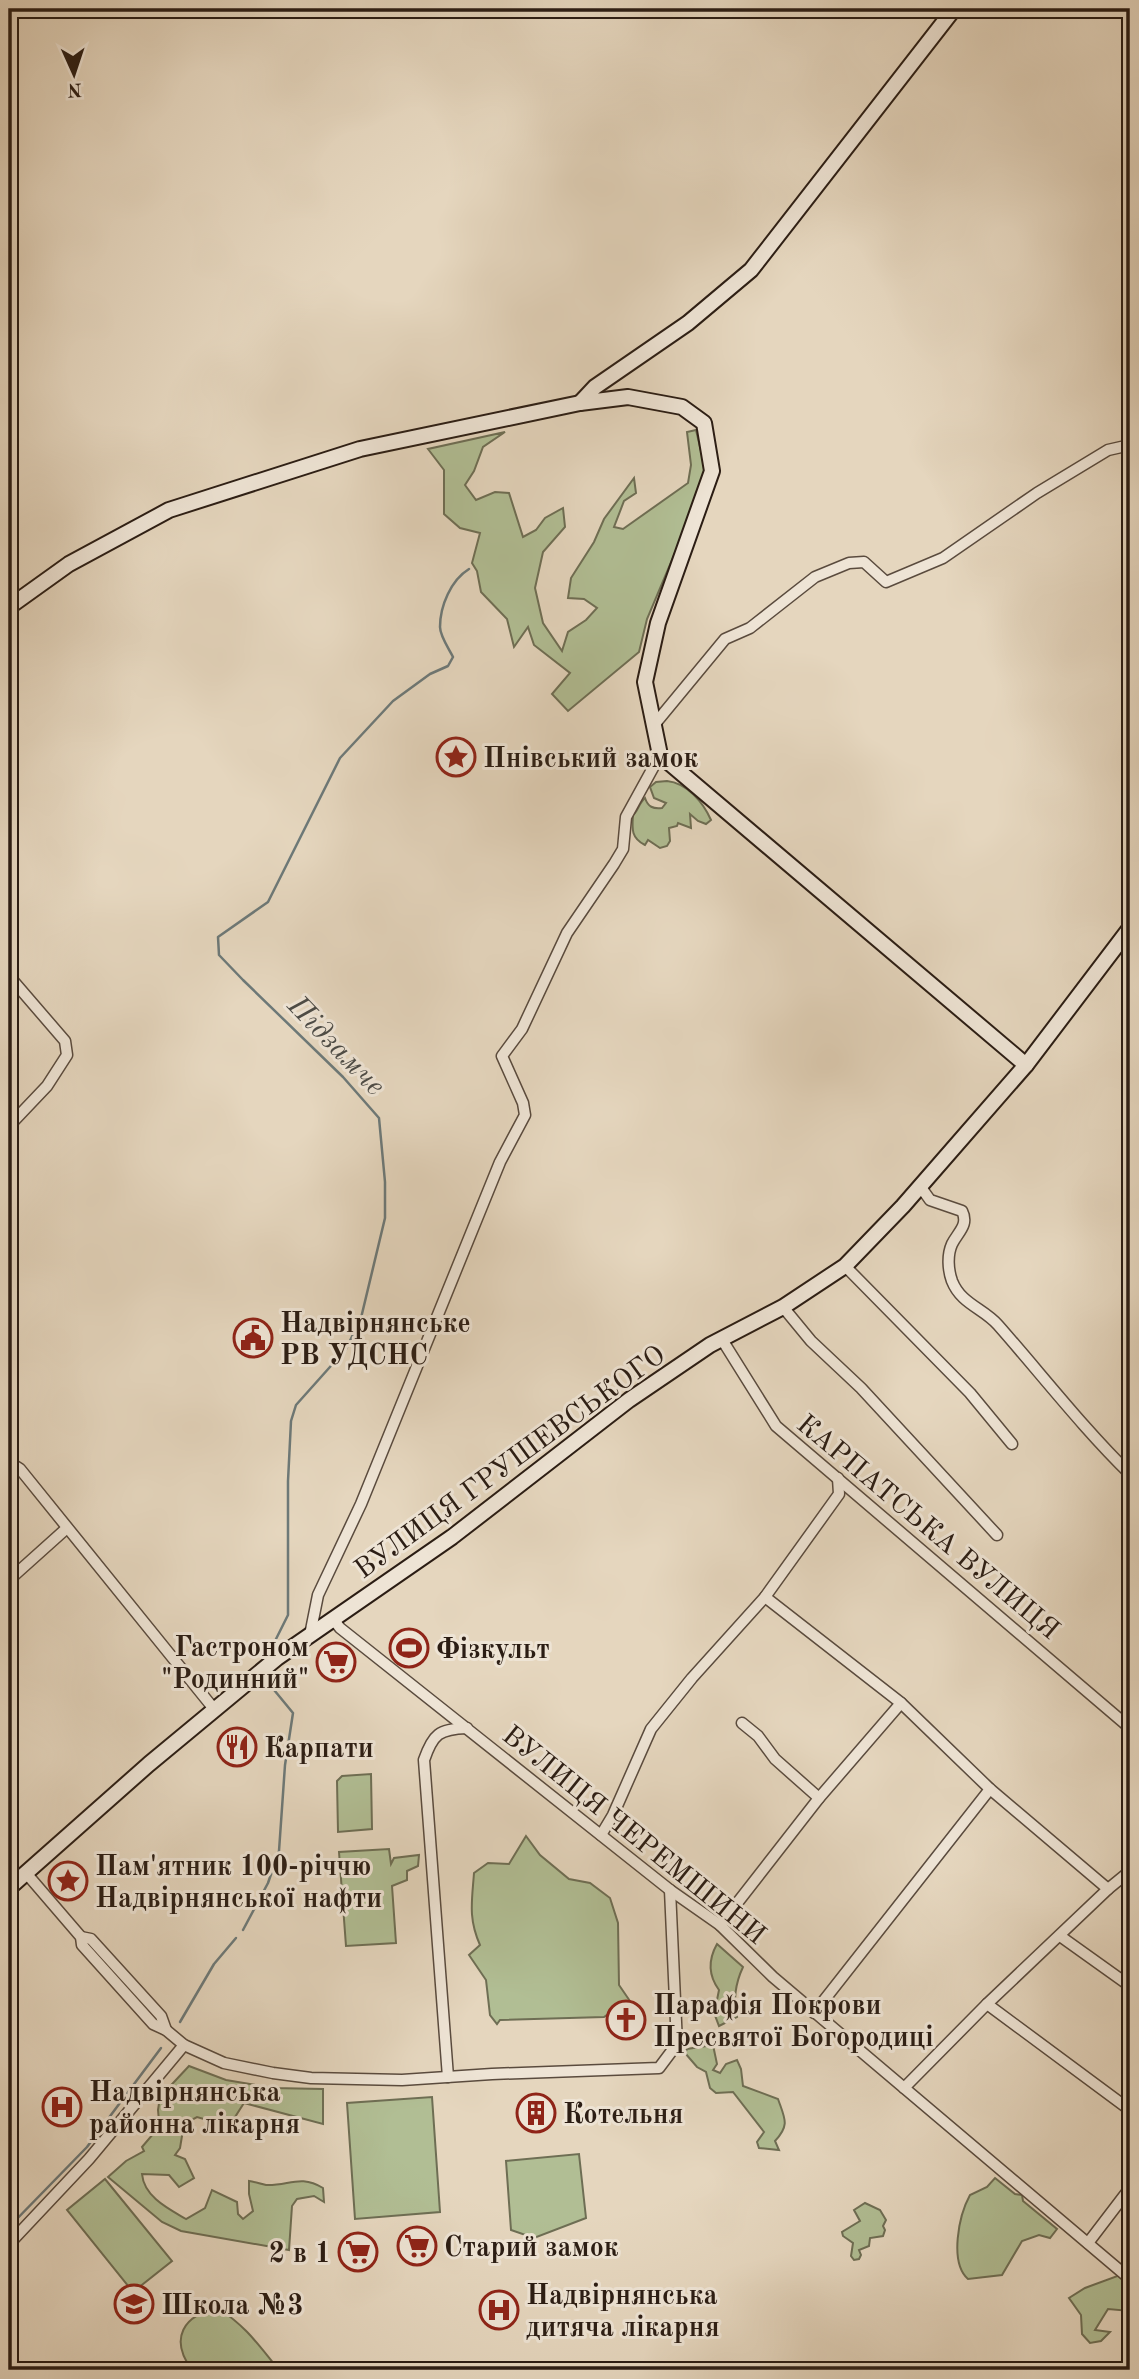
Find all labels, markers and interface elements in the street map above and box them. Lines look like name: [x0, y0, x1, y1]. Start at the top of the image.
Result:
north arrow: [38, 38, 108, 108]
text: N: [67, 79, 83, 98]
place icon: Пнівський замок: [435, 736, 477, 778]
place label: Пнівський замок: [483, 745, 699, 774]
water label: Підзамче: [280, 990, 390, 1102]
place label: Надвірнянське РВ УДСНС: [280, 1310, 471, 1371]
public building icon: Надвірнянське РВ УДСНС: [232, 1317, 274, 1359]
street label: ВУЛИЦЯ ГРУШЕВСЬКОГО: [350, 1342, 671, 1585]
street label: КАРПАТСЬКА ВУЛИЦЯ: [791, 1411, 1064, 1646]
sports icon: Фізкульт: [388, 1627, 430, 1669]
place label: Гастроном "Родинний": [161, 1635, 309, 1695]
place label: Фізкульт: [436, 1636, 550, 1665]
supermarket icon: Гастроном "Родинний": [315, 1641, 357, 1683]
street label: ВУЛИЦЯ ЧЕРЕМШИНИ: [496, 1722, 770, 1951]
restaurant icon: Карпати: [216, 1726, 258, 1768]
place label: Карпати: [264, 1735, 374, 1764]
place label: Пам'ятник 100-річчю Надвірнянської нафти: [95, 1853, 382, 1914]
place icon: Пам'ятник 100-річчю Надвірнянської нафти: [47, 1860, 89, 1902]
place label: Парафія Покрови Пресвятої Богородиці: [653, 1992, 934, 2053]
church icon: Парафія Покрови Пресвятої Богородиці: [605, 1999, 647, 2041]
place label: Надвірнянська районна лікарня: [89, 2079, 300, 2140]
hospital icon: Надвірнянська районна лікарня: [41, 2086, 83, 2128]
building icon: Котельня: [515, 2092, 557, 2134]
place label: Котельня: [563, 2101, 684, 2130]
supermarket icon: Старий замок: [396, 2225, 438, 2267]
supermarket icon: 2 в 1: [337, 2231, 379, 2273]
place label: Старий замок: [444, 2234, 619, 2263]
place label: 2 в 1: [269, 2241, 331, 2269]
place label: Надвірнянська дитяча лікарня: [526, 2282, 720, 2343]
school or university icon: Школа №3: [113, 2283, 155, 2325]
hospital icon: Надвірнянська дитяча лікарня: [478, 2289, 520, 2331]
place label: Школа №3: [161, 2292, 304, 2321]

